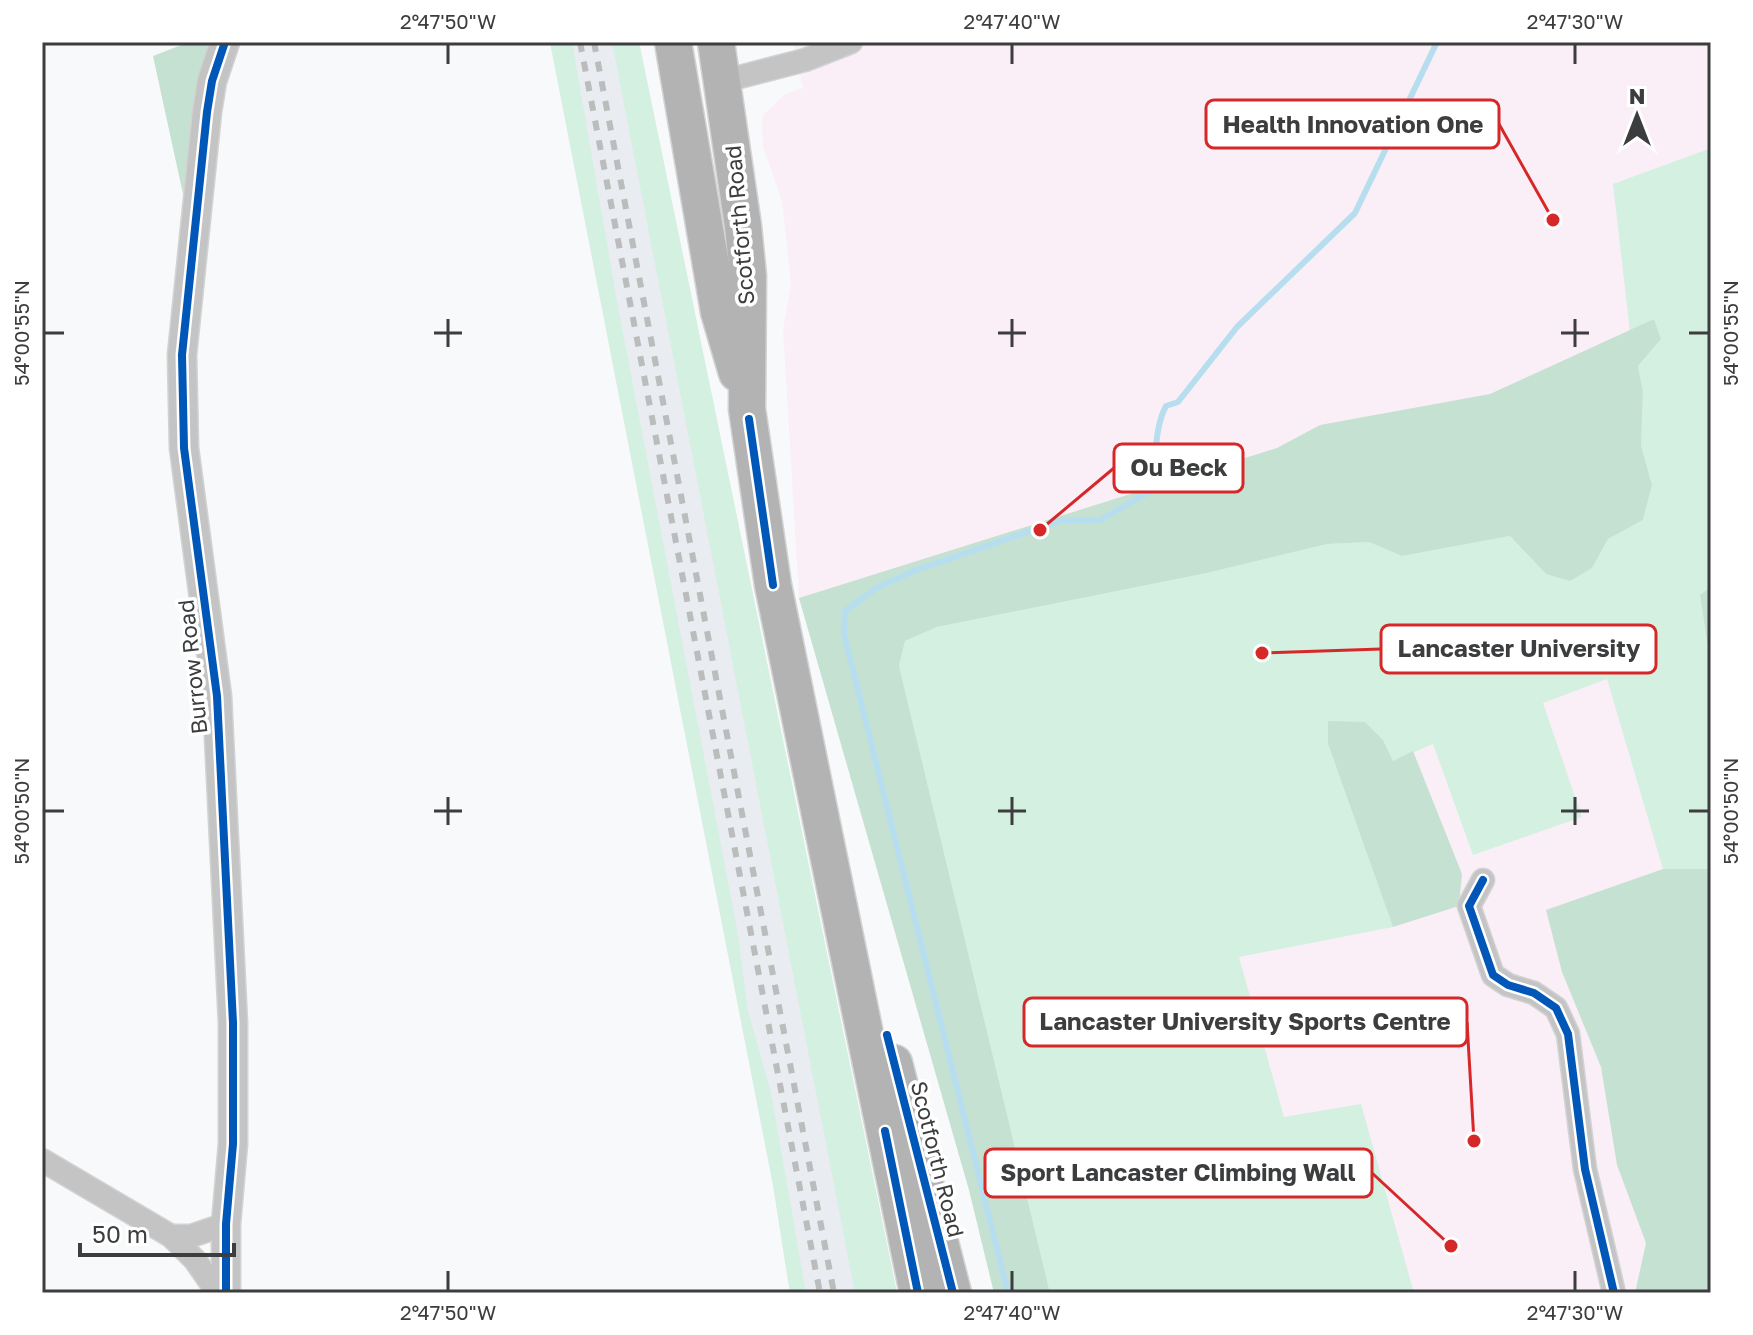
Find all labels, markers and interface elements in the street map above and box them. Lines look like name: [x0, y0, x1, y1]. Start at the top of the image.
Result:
text: 2°47'50"W: [400, 9, 496, 33]
text: 2°47'40"W: [964, 9, 1060, 33]
text: 2°47'30"W: [1527, 9, 1623, 33]
north arrow: [1597, 76, 1677, 156]
text: N: [1629, 82, 1645, 109]
callout: Health Innovation One: [1206, 100, 1499, 148]
text: Health Innovation One: [1223, 109, 1483, 138]
street label: Scotforth Road: [719, 144, 759, 306]
text: 54°00'55"N: [9, 280, 33, 386]
text: 54°00'55"N: [1718, 280, 1742, 386]
callout: Ou Beck: [1114, 444, 1243, 492]
text: Ou Beck: [1130, 452, 1228, 481]
street label: Burrow Road: [172, 598, 212, 736]
callout: Lancaster University: [1381, 625, 1656, 673]
text: Lancaster University: [1398, 633, 1641, 662]
text: 54°00'50"N: [9, 758, 33, 864]
text: 54°00'50"N: [1718, 758, 1742, 864]
callout: Lancaster University Sports Centre: [1024, 998, 1467, 1046]
text: Lancaster University Sports Centre: [1039, 1006, 1451, 1035]
street label: Scotforth Road: [906, 1078, 970, 1240]
callout: Sport Lancaster Climbing Wall: [985, 1149, 1372, 1197]
text: Sport Lancaster Climbing Wall: [1000, 1157, 1356, 1186]
scale bar: [80, 1207, 234, 1257]
text: 50 m: [92, 1219, 148, 1248]
text: 2°47'50"W: [400, 1300, 496, 1324]
text: 2°47'40"W: [964, 1300, 1060, 1324]
text: 2°47'30"W: [1527, 1300, 1623, 1324]

